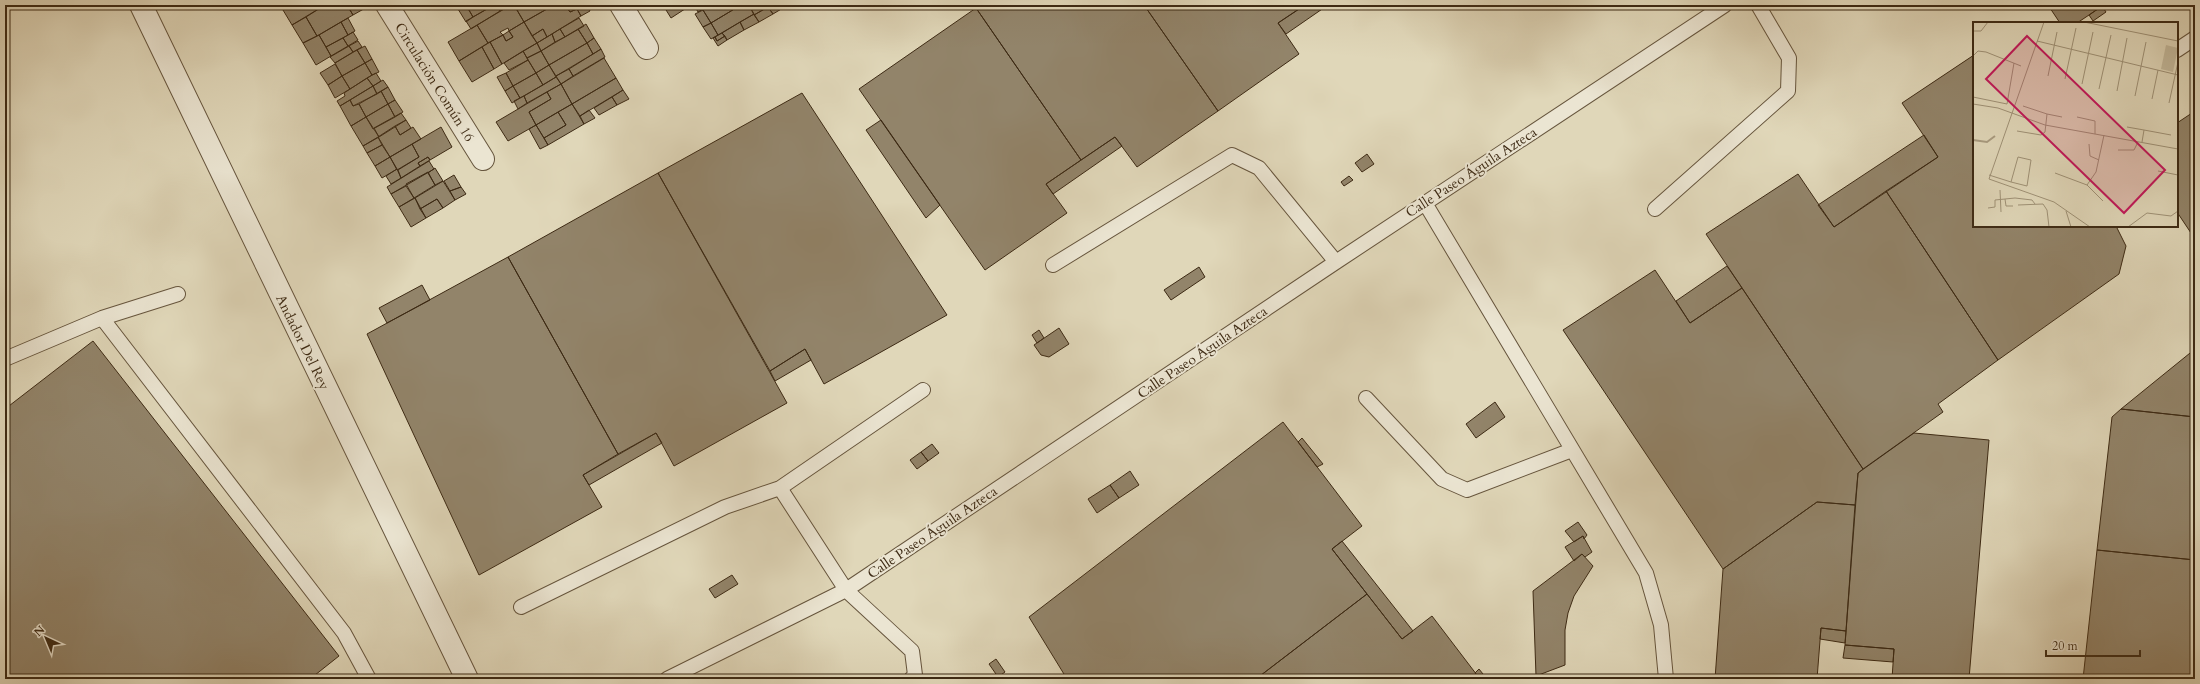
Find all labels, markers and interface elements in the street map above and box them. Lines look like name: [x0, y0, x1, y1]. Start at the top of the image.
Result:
street label: Circulación Común 16: [390, 19, 479, 145]
inset map: [1973, 22, 2178, 227]
street label: Calle Paseo Águila Azteca: [1402, 123, 1541, 222]
street label: Andador Del Rey: [271, 291, 334, 394]
street label: Calle Paseo Águila Azteca: [1134, 302, 1271, 403]
street label: Calle Paseo Águila Azteca: [864, 482, 1001, 583]
north arrow: [26, 618, 66, 658]
text: N: [31, 622, 48, 640]
scale bar: [2046, 632, 2140, 658]
text: 20 m: [2052, 638, 2079, 654]

